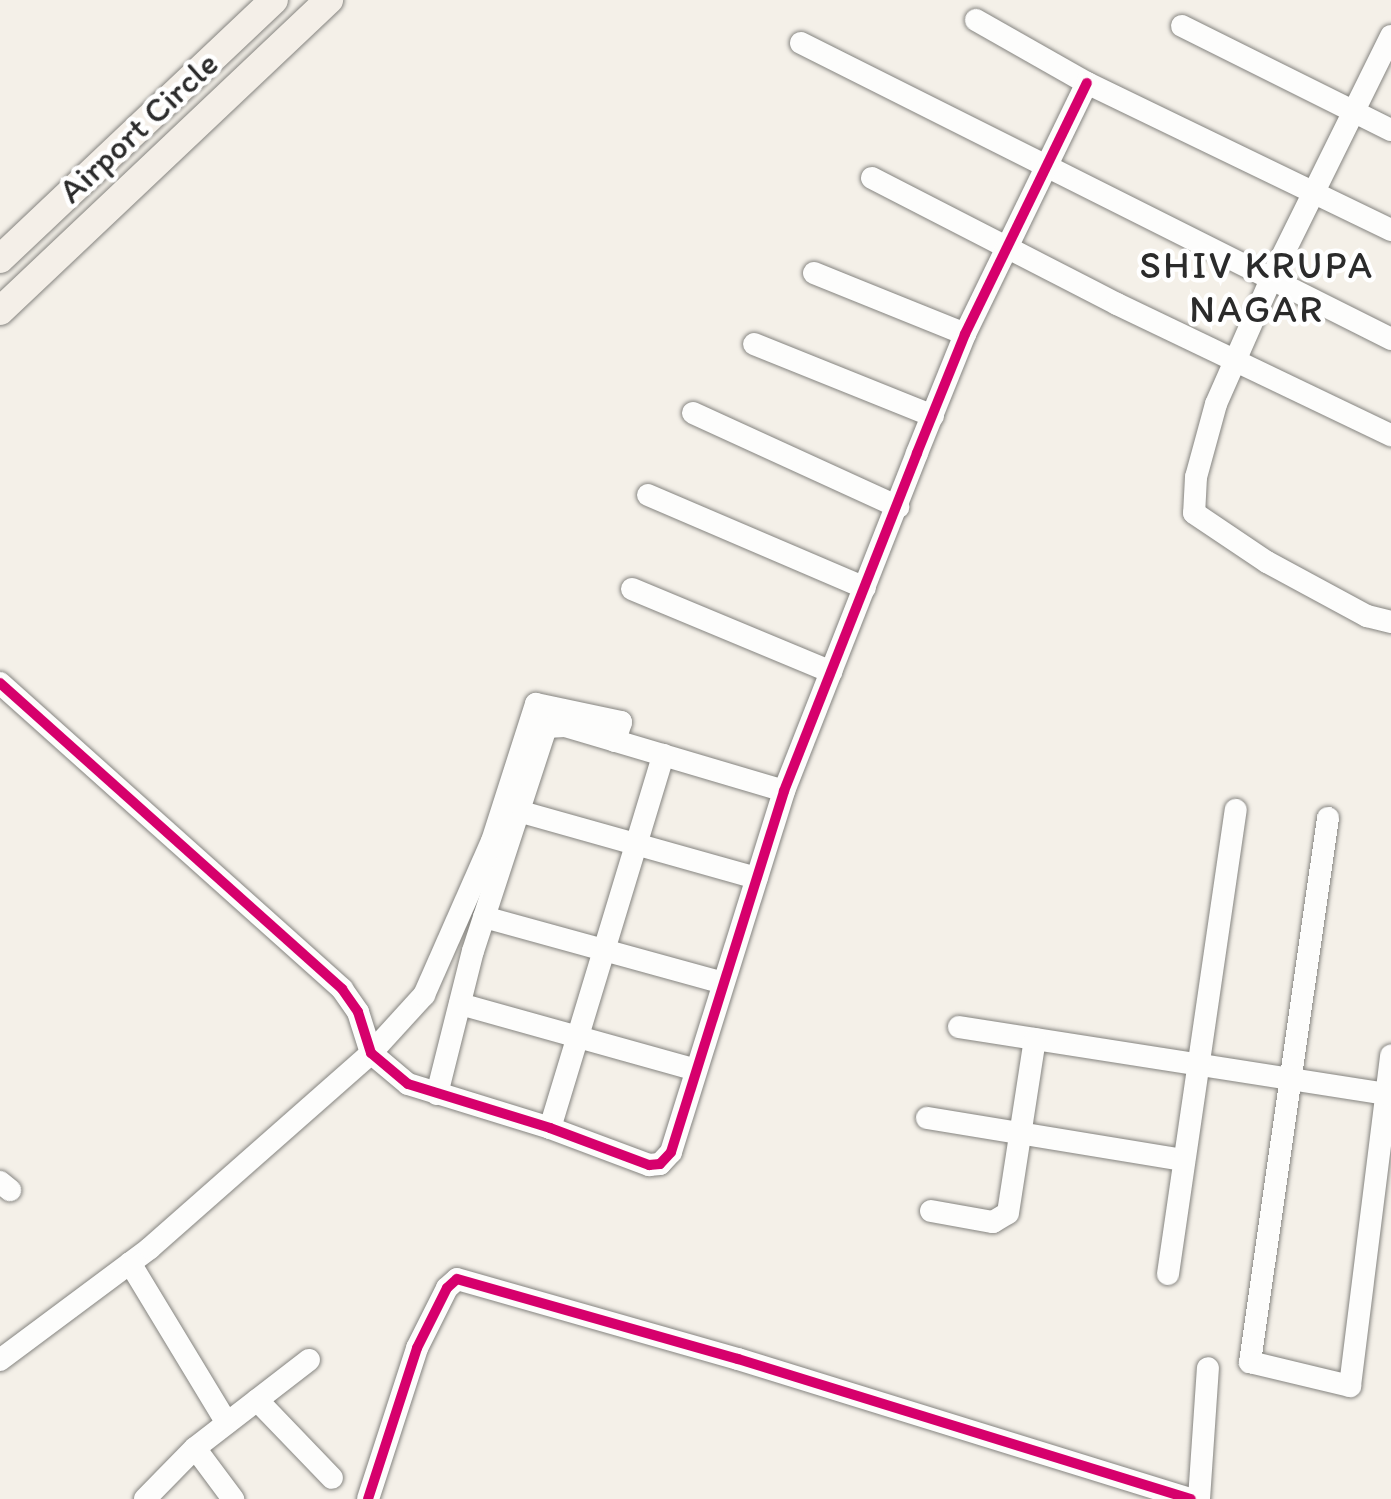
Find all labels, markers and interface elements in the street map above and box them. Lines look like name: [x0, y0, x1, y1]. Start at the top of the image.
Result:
street label: Airport Circle: [49, 42, 227, 212]
district label: SHIV KRUPA NAGAR: [1138, 243, 1376, 332]

